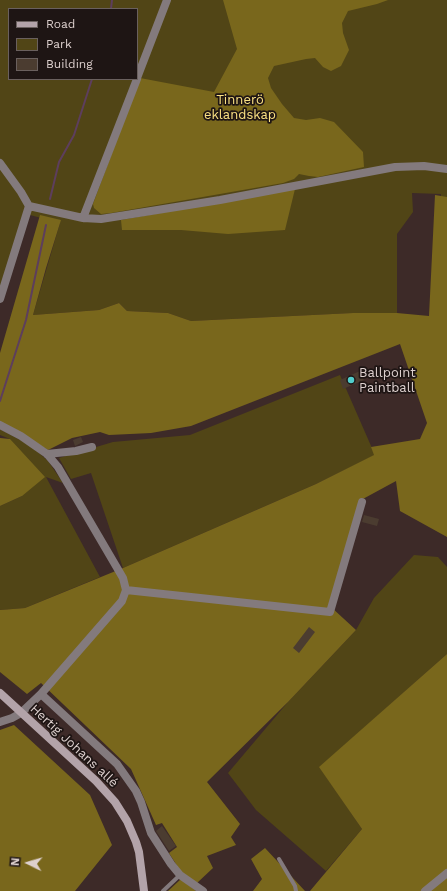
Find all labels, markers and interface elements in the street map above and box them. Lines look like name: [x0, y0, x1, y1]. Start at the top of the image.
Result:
legend: [8, 8, 138, 80]
text: Road: [46, 17, 75, 31]
text: Park: [46, 37, 72, 51]
text: Building: [46, 57, 93, 71]
park label: Tinnerö eklandskap: [204, 92, 276, 123]
place label: Ballpoint Paintball: [359, 365, 416, 396]
marker: Ballpoint Paintball: [346, 375, 356, 385]
street label: Hertig Johans allé: [27, 701, 121, 791]
north arrow: [8, 843, 48, 883]
text: N: [9, 857, 22, 867]

